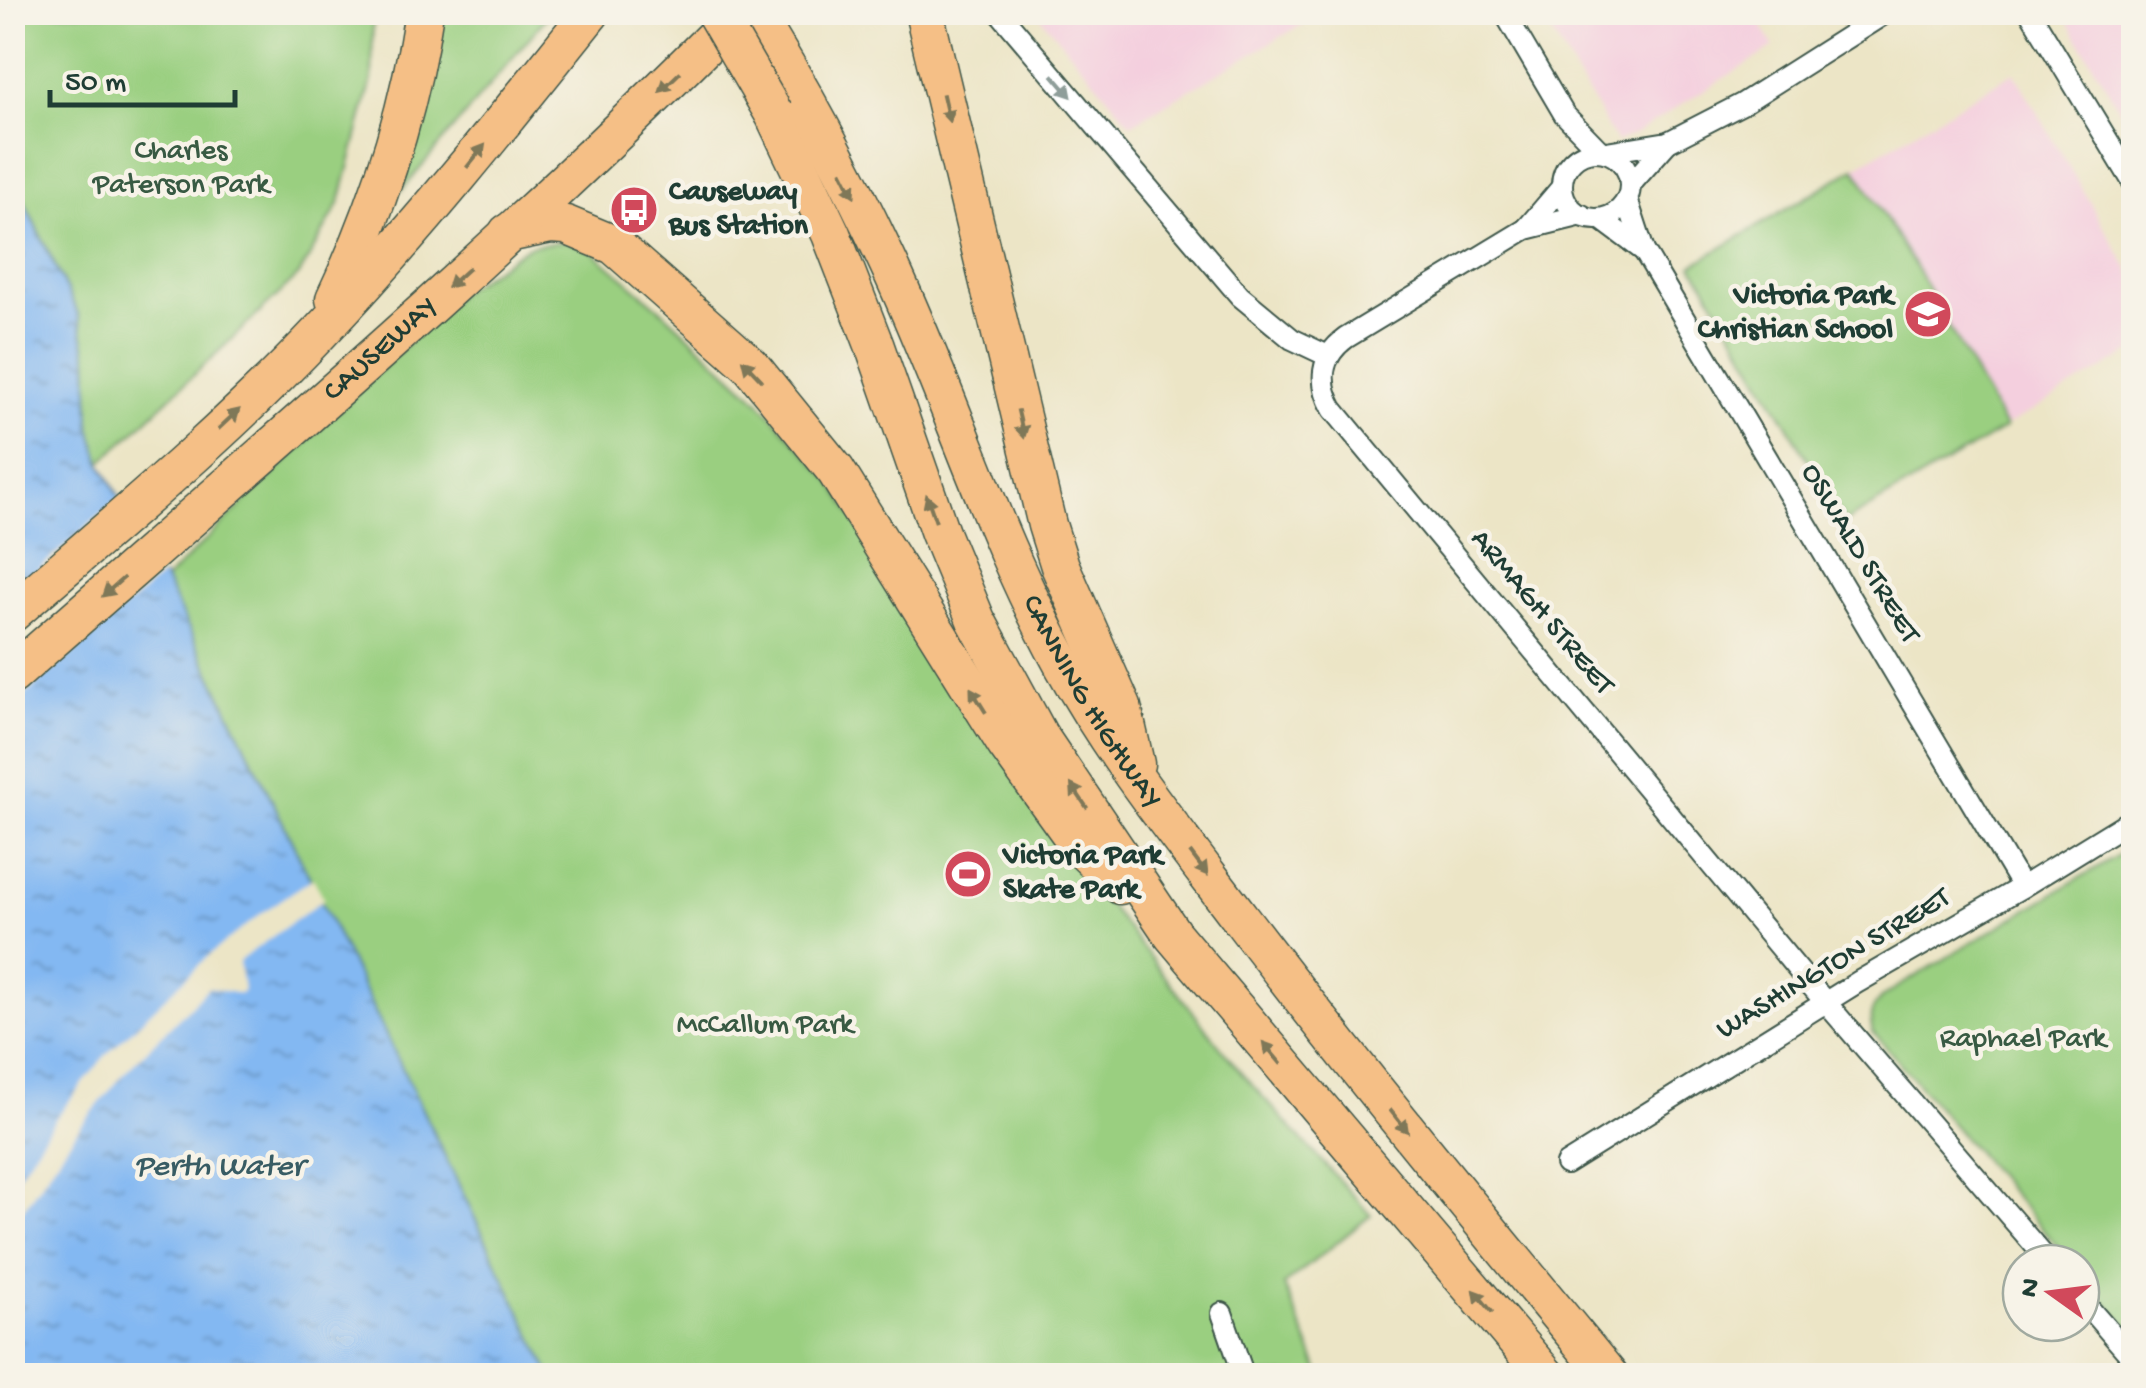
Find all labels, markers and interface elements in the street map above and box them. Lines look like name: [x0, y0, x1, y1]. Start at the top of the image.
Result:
scale bar: [50, 45, 235, 107]
text: 50 m: [65, 67, 126, 102]
one-way arrow: [658, 70, 682, 93]
one-way arrow: [1051, 74, 1073, 99]
one-way arrow: [939, 93, 954, 124]
park label: Charles Paterson Park: [92, 135, 272, 204]
one-way arrow: [465, 143, 486, 168]
one-way arrow: [839, 169, 856, 198]
place label: Causeway Bus Station: [668, 176, 809, 245]
bus stop icon: Causeway Bus Station: [608, 184, 660, 236]
one-way arrow: [446, 266, 470, 289]
place label: Victoria Park Christian School: [1698, 280, 1897, 349]
school or university icon: Victoria Park Christian School: [1902, 288, 1954, 340]
street label: CAUSEWAY: [317, 290, 445, 410]
one-way arrow: [741, 358, 764, 382]
one-way arrow: [216, 408, 240, 431]
one-way arrow: [1014, 409, 1029, 440]
street label: OSWALD STREET: [1792, 458, 1927, 651]
one-way arrow: [923, 493, 938, 523]
street label: ARMAGH STREET: [1462, 523, 1621, 704]
one-way arrow: [101, 575, 126, 597]
street label: CANNING HIGHWAY: [1013, 590, 1169, 816]
one-way arrow: [969, 686, 988, 713]
one-way arrow: [1071, 783, 1089, 810]
place label: Victoria Park Skate Park: [1001, 840, 1166, 909]
sports icon: Victoria Park Skate Park: [942, 848, 994, 900]
one-way arrow: [1189, 851, 1209, 877]
street label: WASHINGTON STREET: [1711, 881, 1958, 1049]
park label: McCallum Park: [677, 1009, 856, 1044]
park label: Raphael Park: [1940, 1023, 2109, 1058]
one-way arrow: [1262, 1041, 1284, 1066]
one-way arrow: [1388, 1108, 1409, 1133]
water label: Perth Water: [134, 1149, 309, 1187]
north arrow: [2001, 1243, 2101, 1343]
text: N: [2013, 1275, 2049, 1301]
one-way arrow: [1472, 1289, 1494, 1314]

